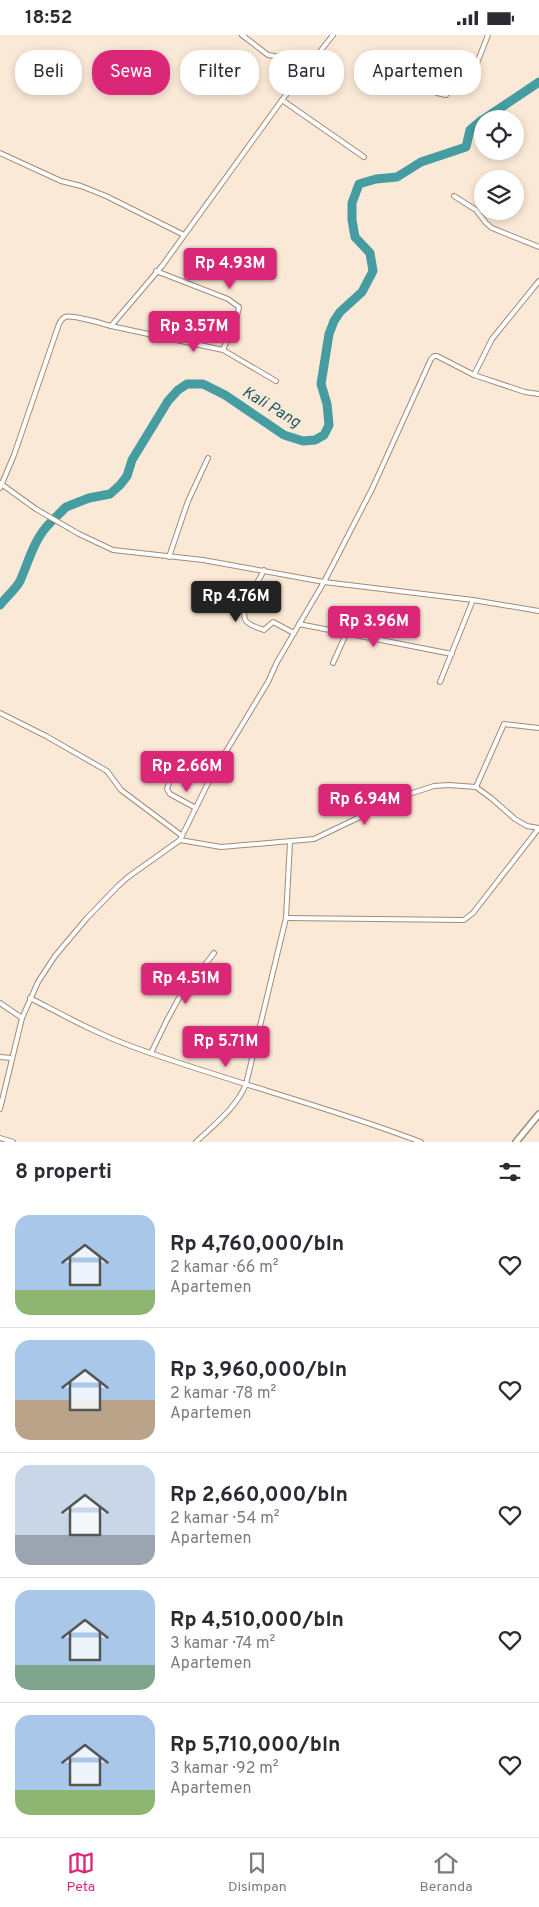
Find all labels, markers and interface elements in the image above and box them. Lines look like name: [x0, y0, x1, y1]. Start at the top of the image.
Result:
text: 18:52: [25, 6, 72, 30]
chip: Beli: [15, 50, 82, 95]
chip: Sewa: [92, 50, 170, 95]
chip: Filter: [180, 50, 259, 95]
chip: Baru: [269, 50, 344, 95]
chip: Apartemen: [354, 50, 481, 95]
map controls: [474, 110, 524, 220]
button: locate: [474, 110, 524, 160]
button: layers: [474, 170, 524, 220]
pin: Rp 4.93M: [178, 247, 282, 290]
text: Rp 4.93M: [195, 254, 265, 274]
pin: Rp 3.57M: [142, 311, 246, 353]
text: Rp 3.57M: [160, 317, 228, 337]
water label: Kali Pang: [238, 382, 304, 433]
pin: Rp 4.76M: [184, 581, 288, 623]
text: Rp 4.76M: [202, 587, 270, 607]
pin: Rp 3.96M: [322, 605, 426, 648]
text: Rp 3.96M: [339, 612, 409, 632]
pin: Rp 2.66M: [135, 751, 239, 793]
text: Rp 2.66M: [152, 757, 222, 777]
pin: Rp 6.94M: [313, 783, 417, 826]
text: Rp 6.94M: [329, 790, 401, 810]
pin: Rp 4.51M: [134, 963, 238, 1005]
text: Rp 4.51M: [152, 969, 220, 989]
pin: Rp 5.71M: [174, 1025, 278, 1068]
text: Rp 5.71M: [194, 1032, 258, 1052]
icon: filters: [496, 1158, 524, 1186]
text: 8 properti: [15, 1159, 112, 1186]
text: Rp 4,760,000/bln: [170, 1231, 344, 1258]
icon: home: [55, 1235, 115, 1295]
icon: heart: [496, 1251, 524, 1279]
text: 2 kamar · 66 m²: [170, 1258, 278, 1278]
text: Apartemen: [170, 1278, 251, 1298]
text: Rp 3,960,000/bln: [170, 1357, 347, 1384]
icon: home: [55, 1360, 115, 1420]
icon: heart: [496, 1376, 524, 1404]
text: 2 kamar · 78 m²: [170, 1384, 276, 1404]
text: Apartemen: [170, 1404, 251, 1424]
text: Rp 2,660,000/bln: [170, 1482, 348, 1509]
icon: home: [55, 1485, 115, 1545]
icon: heart: [496, 1501, 524, 1529]
text: 2 kamar · 54 m²: [170, 1509, 280, 1529]
text: Apartemen: [170, 1529, 251, 1549]
text: Rp 4,510,000/bln: [170, 1607, 344, 1634]
icon: home: [55, 1610, 115, 1670]
icon: heart: [496, 1626, 524, 1654]
text: 3 kamar · 74 m²: [170, 1634, 275, 1654]
text: Apartemen: [170, 1654, 251, 1674]
text: Rp 5,710,000/bln: [170, 1732, 340, 1759]
icon: home: [55, 1735, 115, 1795]
icon: heart: [496, 1751, 524, 1779]
text: 3 kamar · 92 m²: [170, 1759, 279, 1779]
text: Apartemen: [170, 1779, 251, 1799]
tab: Peta: [66, 1849, 95, 1896]
tab: Disimpan: [228, 1849, 287, 1896]
tab: Beranda: [420, 1849, 473, 1896]

